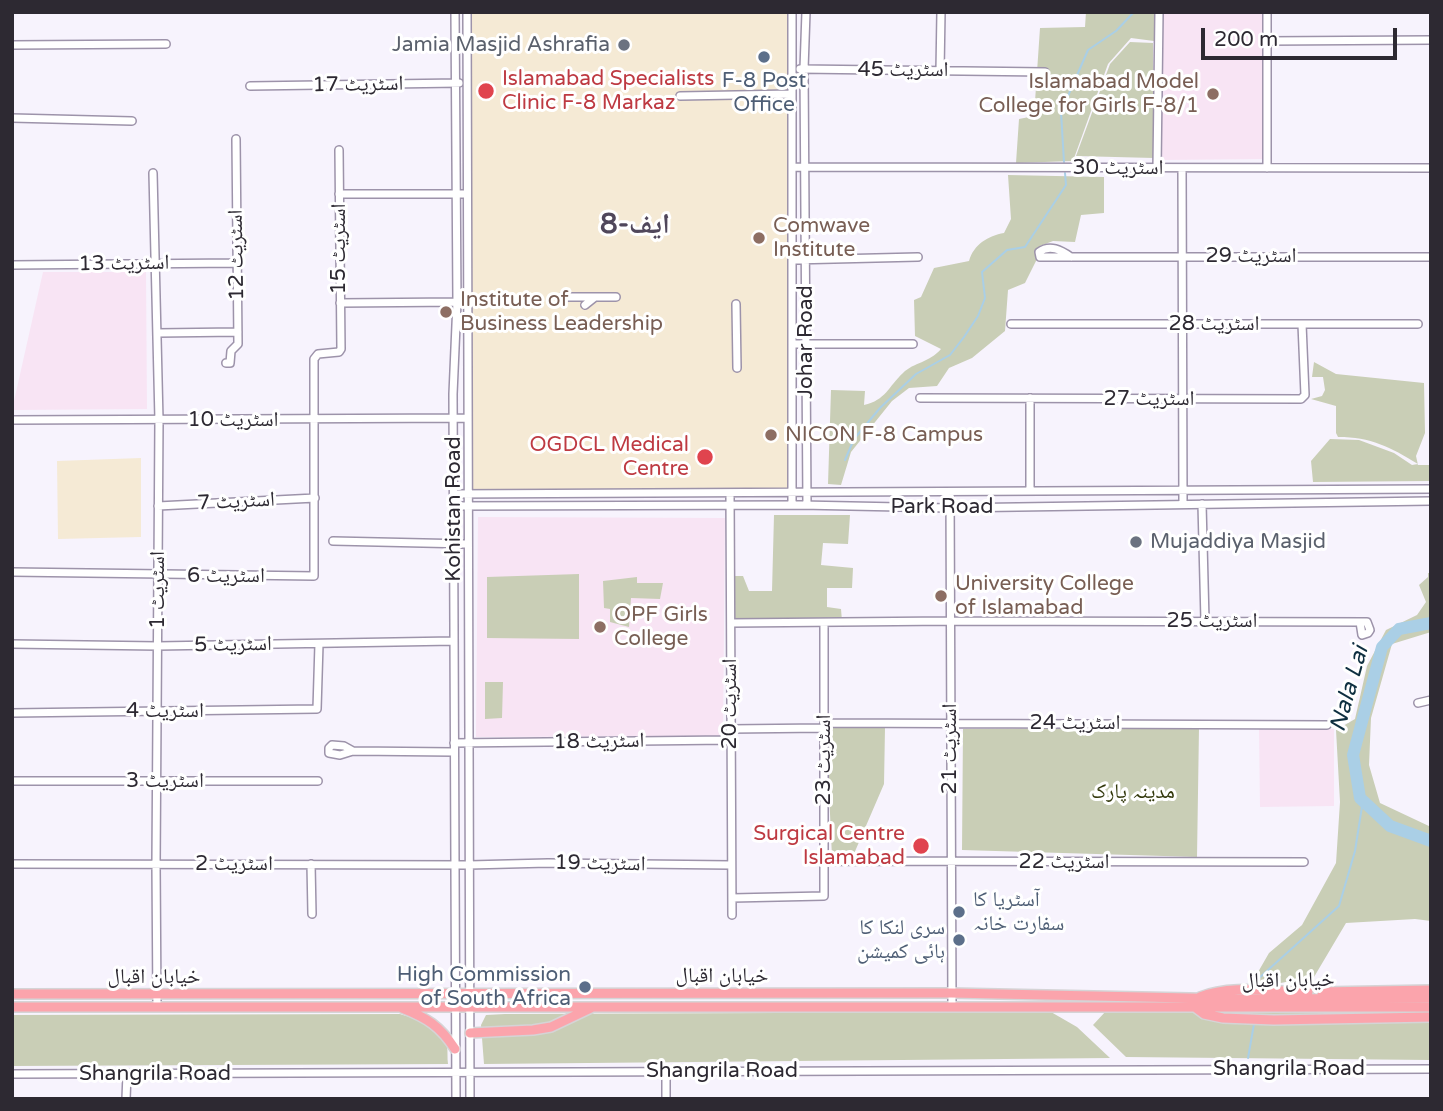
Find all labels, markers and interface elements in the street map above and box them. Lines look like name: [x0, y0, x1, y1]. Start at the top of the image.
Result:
scale bar: [1205, 14, 1401, 58]
text: 200 m: [1214, 27, 1278, 52]
place label: Jamia Masjid Ashrafia: [392, 32, 610, 58]
marker: Jamia Masjid Ashrafia: [616, 37, 632, 53]
marker: F-8 Post Office: [756, 49, 772, 65]
street label: اسٹریٹ 45: [857, 57, 949, 83]
place label: Islamabad Specialists Clinic F-8 Markaz: [502, 66, 714, 116]
place label: F-8 Post Office: [722, 68, 806, 118]
place label: Islamabad Model College for Girls F-8/1: [978, 69, 1199, 119]
street label: اسٹریٹ 17: [312, 72, 404, 98]
marker: Islamabad Specialists Clinic F-8 Markaz: [476, 81, 496, 101]
marker: Islamabad Model College for Girls F-8/1: [1205, 86, 1221, 102]
street label: اسٹریٹ 30: [1072, 155, 1164, 181]
street label: اسٹریٹ 15: [326, 203, 352, 295]
street label: اسٹریٹ 12: [224, 209, 250, 301]
district label: ایف-8: [600, 209, 670, 243]
place label: Comwave Institute: [773, 213, 870, 263]
marker: Comwave Institute: [751, 230, 767, 246]
street label: اسٹریٹ 29: [1205, 243, 1297, 269]
street label: اسٹریٹ 13: [78, 251, 170, 277]
street label: Johar Road: [793, 285, 819, 399]
place label: Institute of Business Leadership: [460, 287, 663, 337]
marker: Institute of Business Leadership: [438, 304, 454, 320]
street label: اسٹریٹ 28: [1168, 311, 1260, 337]
street label: اسٹریٹ 27: [1103, 386, 1195, 412]
street label: اسٹریٹ 10: [187, 407, 279, 433]
place label: NICON F-8 Campus: [785, 422, 983, 448]
marker: NICON F-8 Campus: [763, 427, 779, 443]
place label: OGDCL Medical Centre: [530, 432, 689, 482]
street label: Kohistan Road: [441, 436, 467, 582]
marker: OGDCL Medical Centre: [695, 447, 715, 467]
street label: اسٹریٹ 7: [196, 487, 276, 517]
street label: Park Road: [890, 494, 994, 520]
place label: Mujaddiya Masjid: [1150, 529, 1326, 555]
marker: Mujaddiya Masjid: [1128, 534, 1144, 550]
street label: اسٹریٹ 1: [145, 551, 171, 629]
street label: اسٹریٹ 6: [187, 563, 265, 589]
place label: University College of Islamabad: [955, 571, 1134, 621]
marker: University College of Islamabad: [933, 588, 949, 604]
place label: OPF Girls College: [614, 602, 708, 652]
street label: اسٹریٹ 25: [1166, 608, 1258, 634]
marker: OPF Girls College: [592, 619, 608, 635]
street label: اسٹریٹ 5: [194, 632, 272, 658]
water label: Nala Lai: [1325, 643, 1375, 735]
street label: اسٹریٹ 20: [717, 658, 743, 750]
street label: اسٹریٹ 4: [126, 698, 204, 724]
street label: اسٹریٹ 21: [937, 703, 963, 795]
street label: اسٹریٹ 24: [1029, 710, 1121, 736]
street label: اسٹریٹ 23: [811, 714, 837, 806]
street label: اسٹریٹ 18: [553, 729, 645, 755]
street label: اسٹریٹ 3: [126, 768, 204, 794]
park label: مدینہ پارک: [1091, 779, 1175, 805]
place label: Surgical Centre Islamabad: [753, 821, 905, 871]
marker: Surgical Centre Islamabad: [911, 836, 931, 856]
street label: اسٹریٹ 22: [1018, 849, 1110, 875]
street label: اسٹریٹ 2: [195, 851, 273, 877]
street label: اسٹریٹ 19: [554, 851, 646, 877]
place label: آسٹریا کا سفارت خانہ: [973, 887, 1064, 937]
marker: آسٹریا کا سفارت خانہ: [951, 904, 967, 920]
place label: سری لنکا کا ہائی کمیشن: [857, 915, 945, 965]
marker: سری لنکا کا ہائی کمیشن: [951, 932, 967, 948]
place label: High Commission of South Africa: [397, 962, 571, 1012]
street label: خیابان اقبال: [676, 963, 768, 989]
street label: خیابان اقبال: [108, 964, 200, 990]
street label: خیابان اقبال: [1241, 968, 1335, 994]
marker: High Commission of South Africa: [577, 979, 593, 995]
street label: Shangrila Road: [1213, 1056, 1365, 1082]
street label: Shangrila Road: [646, 1058, 798, 1084]
street label: Shangrila Road: [79, 1061, 231, 1087]

